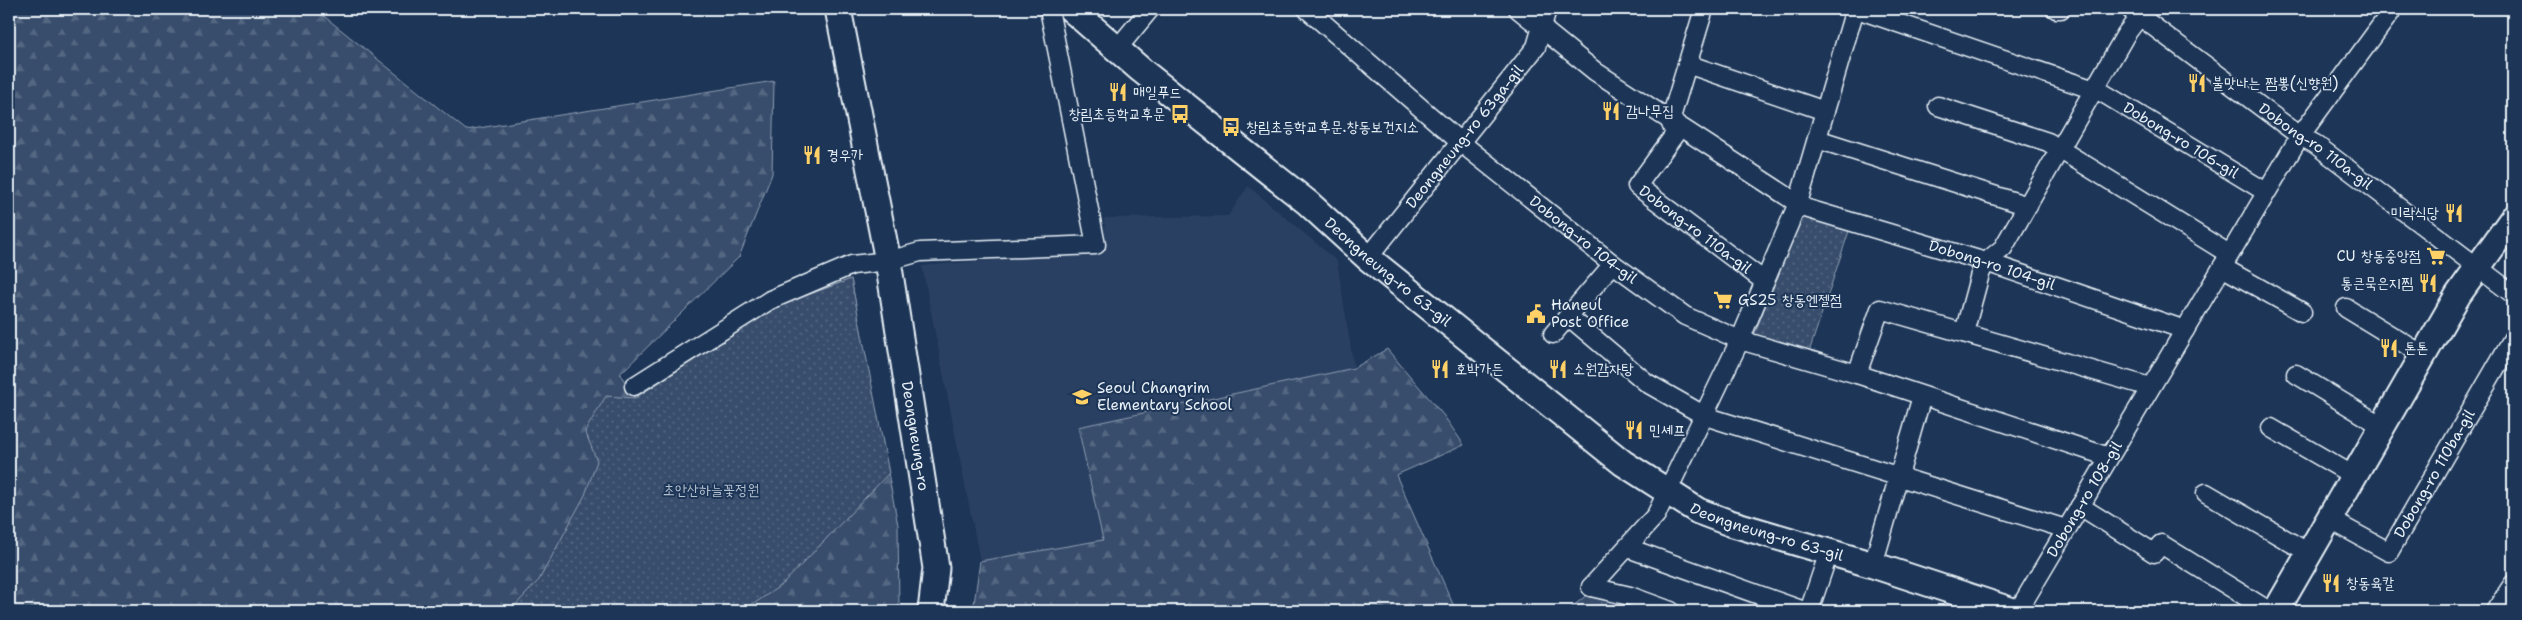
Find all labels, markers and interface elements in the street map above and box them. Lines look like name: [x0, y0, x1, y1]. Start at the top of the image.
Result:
street label: Deongneung-ro 63ga-gil: [1401, 60, 1528, 213]
restaurant icon: 불맛나는 짬뽕(신향원): [2186, 72, 2208, 94]
place label: 불맛나는 짬뽕(신향원): [2212, 73, 2338, 93]
restaurant icon: 매일푸드: [1107, 81, 1129, 103]
place label: 매일푸드: [1133, 82, 1181, 102]
street label: Dobong-ro 106-gil: [2119, 98, 2243, 183]
street label: Dobong-ro 110a-gil: [2255, 99, 2377, 194]
restaurant icon: 감나무집: [1600, 100, 1622, 122]
place label: 감나무집: [1626, 101, 1674, 121]
bus stop icon: 창림초등학교후문: [1169, 103, 1191, 125]
place label: 창림초등학교후문: [1068, 104, 1165, 124]
bus stop icon: 창림초등학교후문.창동보건지소: [1220, 116, 1242, 138]
place label: 창림초등학교후문.창동보건지소: [1246, 117, 1419, 137]
restaurant icon: 경우가: [801, 144, 823, 166]
place label: 경우가: [827, 145, 863, 165]
street label: Dobong-ro 110a-gil: [1635, 181, 1756, 279]
street label: Dobong-ro 104-gil: [1525, 191, 1642, 288]
restaurant icon: 미락식당: [2443, 202, 2465, 224]
place label: 미락식당: [2391, 203, 2439, 223]
street label: Deongneung-ro 63-gil: [1320, 213, 1456, 331]
street label: Dobong-ro 104-gil: [1926, 235, 2058, 295]
supermarket icon: CU 창동중앙점: [2425, 245, 2447, 267]
place label: CU 창동중앙점: [2336, 246, 2421, 266]
restaurant icon: 통큰묵은지찜: [2417, 272, 2439, 294]
place label: 통큰묵은지찜: [2341, 273, 2413, 293]
supermarket icon: GS25 창동엔젤점: [1712, 289, 1734, 311]
place label: GS25 창동엔젤점: [1738, 290, 1842, 310]
place label: Haneul Post Office: [1551, 295, 1629, 332]
public building icon: Haneul Post Office: [1525, 303, 1547, 325]
restaurant icon: 톤톤: [2378, 337, 2400, 359]
place label: 톤톤: [2404, 338, 2428, 358]
restaurant icon: 호박가든: [1429, 358, 1451, 380]
restaurant icon: 소원감자탕: [1547, 358, 1569, 380]
place label: 호박가든: [1455, 359, 1503, 379]
place label: 소원감자탕: [1573, 359, 1634, 379]
place label: Seoul Changrim Elementary School: [1097, 378, 1233, 415]
street label: Deongneung-ro: [897, 380, 934, 492]
school or university icon: Seoul Changrim Elementary School: [1071, 386, 1093, 408]
street label: Dobong-ro 110ba-gil: [2389, 405, 2480, 542]
restaurant icon: 민셰프: [1623, 419, 1645, 441]
place label: 민셰프: [1649, 420, 1685, 440]
street label: Dobong-ro 108-gil: [2042, 437, 2127, 561]
park label: 초안산하늘꽃정원: [663, 480, 759, 500]
street label: Deongneung-ro 63-gil: [1686, 498, 1846, 566]
restaurant icon: 창동육칼: [2320, 572, 2342, 594]
place label: 창동육칼: [2346, 573, 2394, 593]

